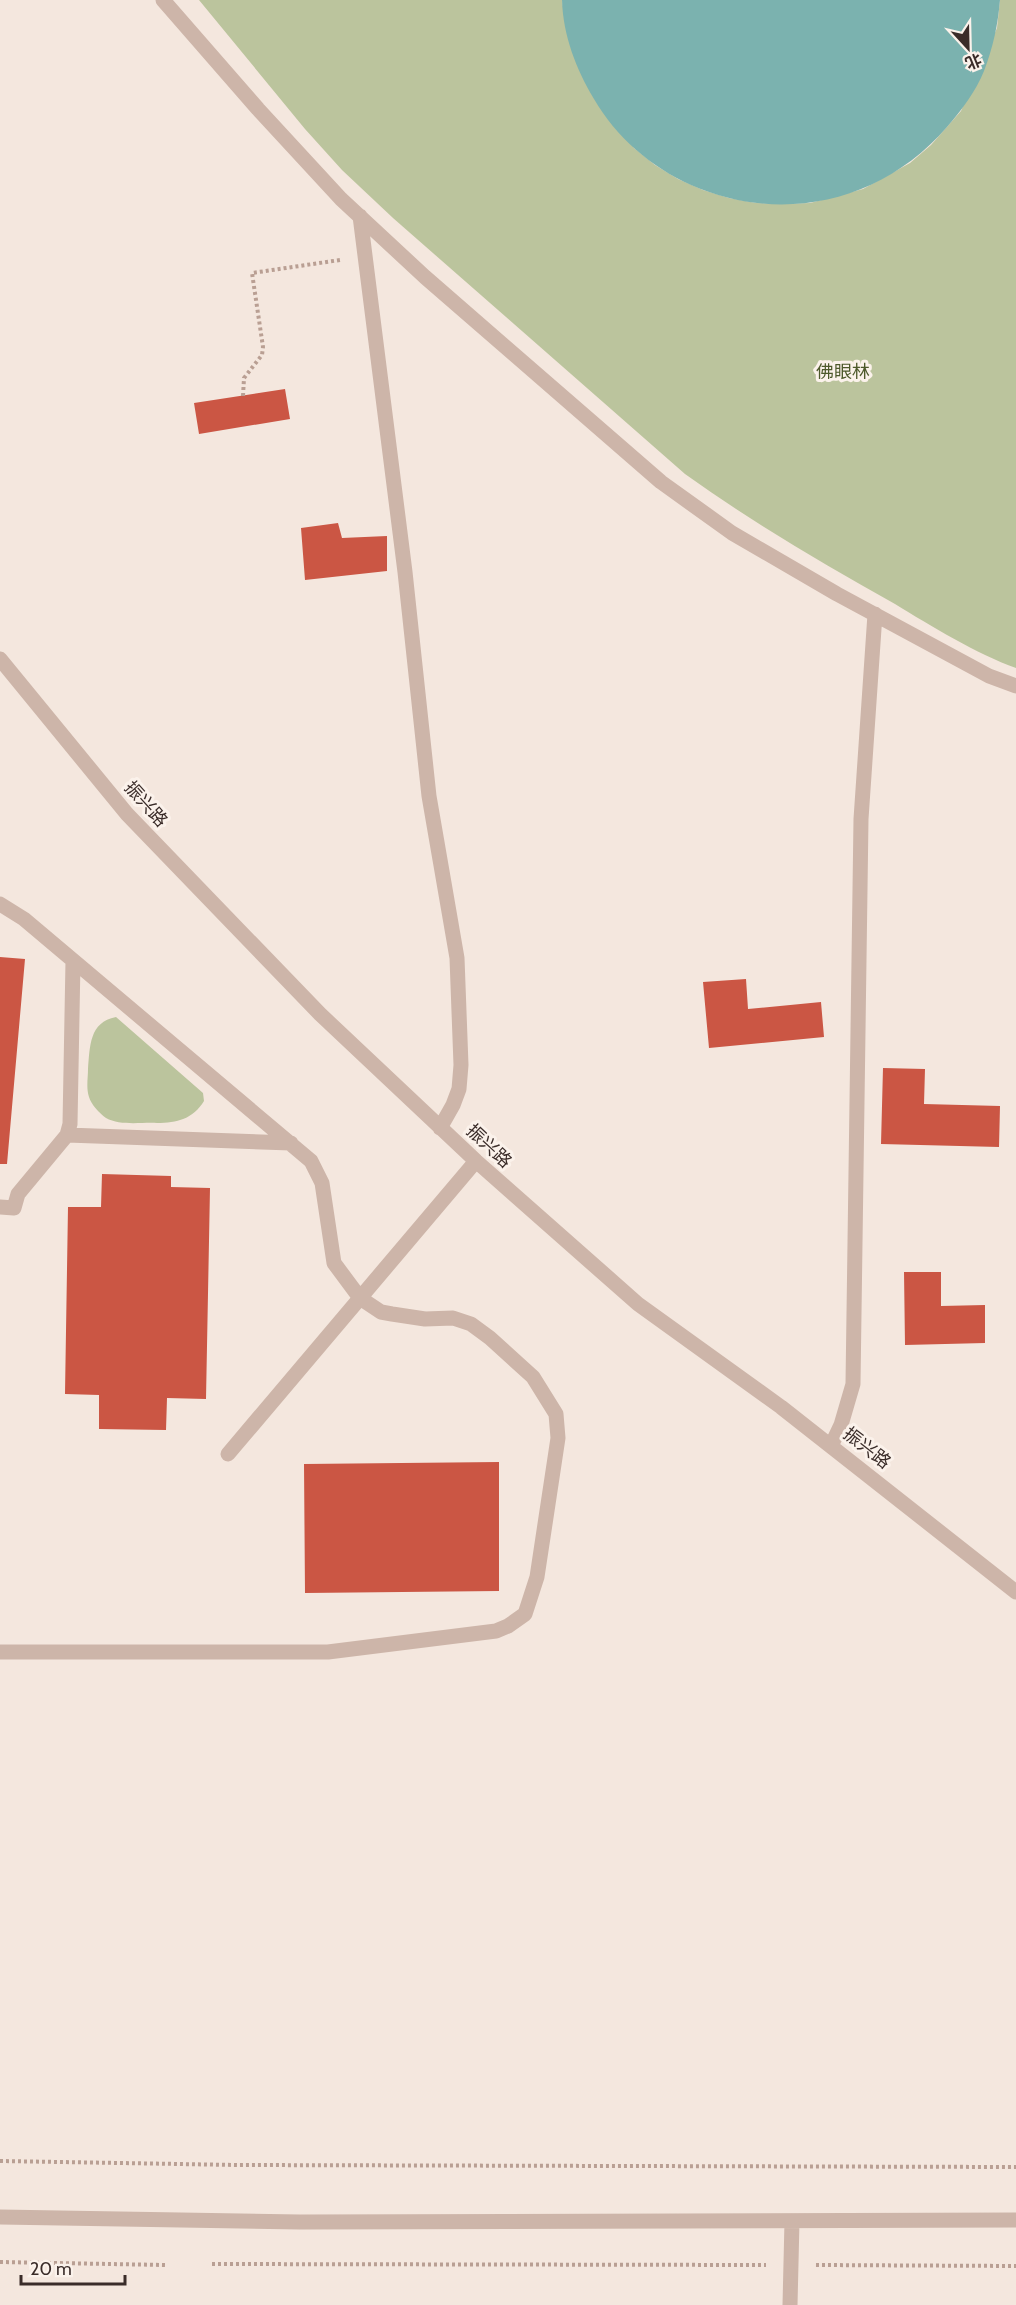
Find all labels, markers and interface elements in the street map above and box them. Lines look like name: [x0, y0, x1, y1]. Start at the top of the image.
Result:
north arrow: [938, 18, 998, 78]
text: 北: [962, 50, 984, 73]
park label: 佛眼林: [816, 361, 870, 383]
street label: 振兴路: [120, 777, 172, 831]
street label: 振兴路: [462, 1120, 516, 1172]
street label: 振兴路: [839, 1423, 895, 1473]
scale bar: [21, 2248, 124, 2286]
text: 20 m: [30, 2258, 72, 2280]

